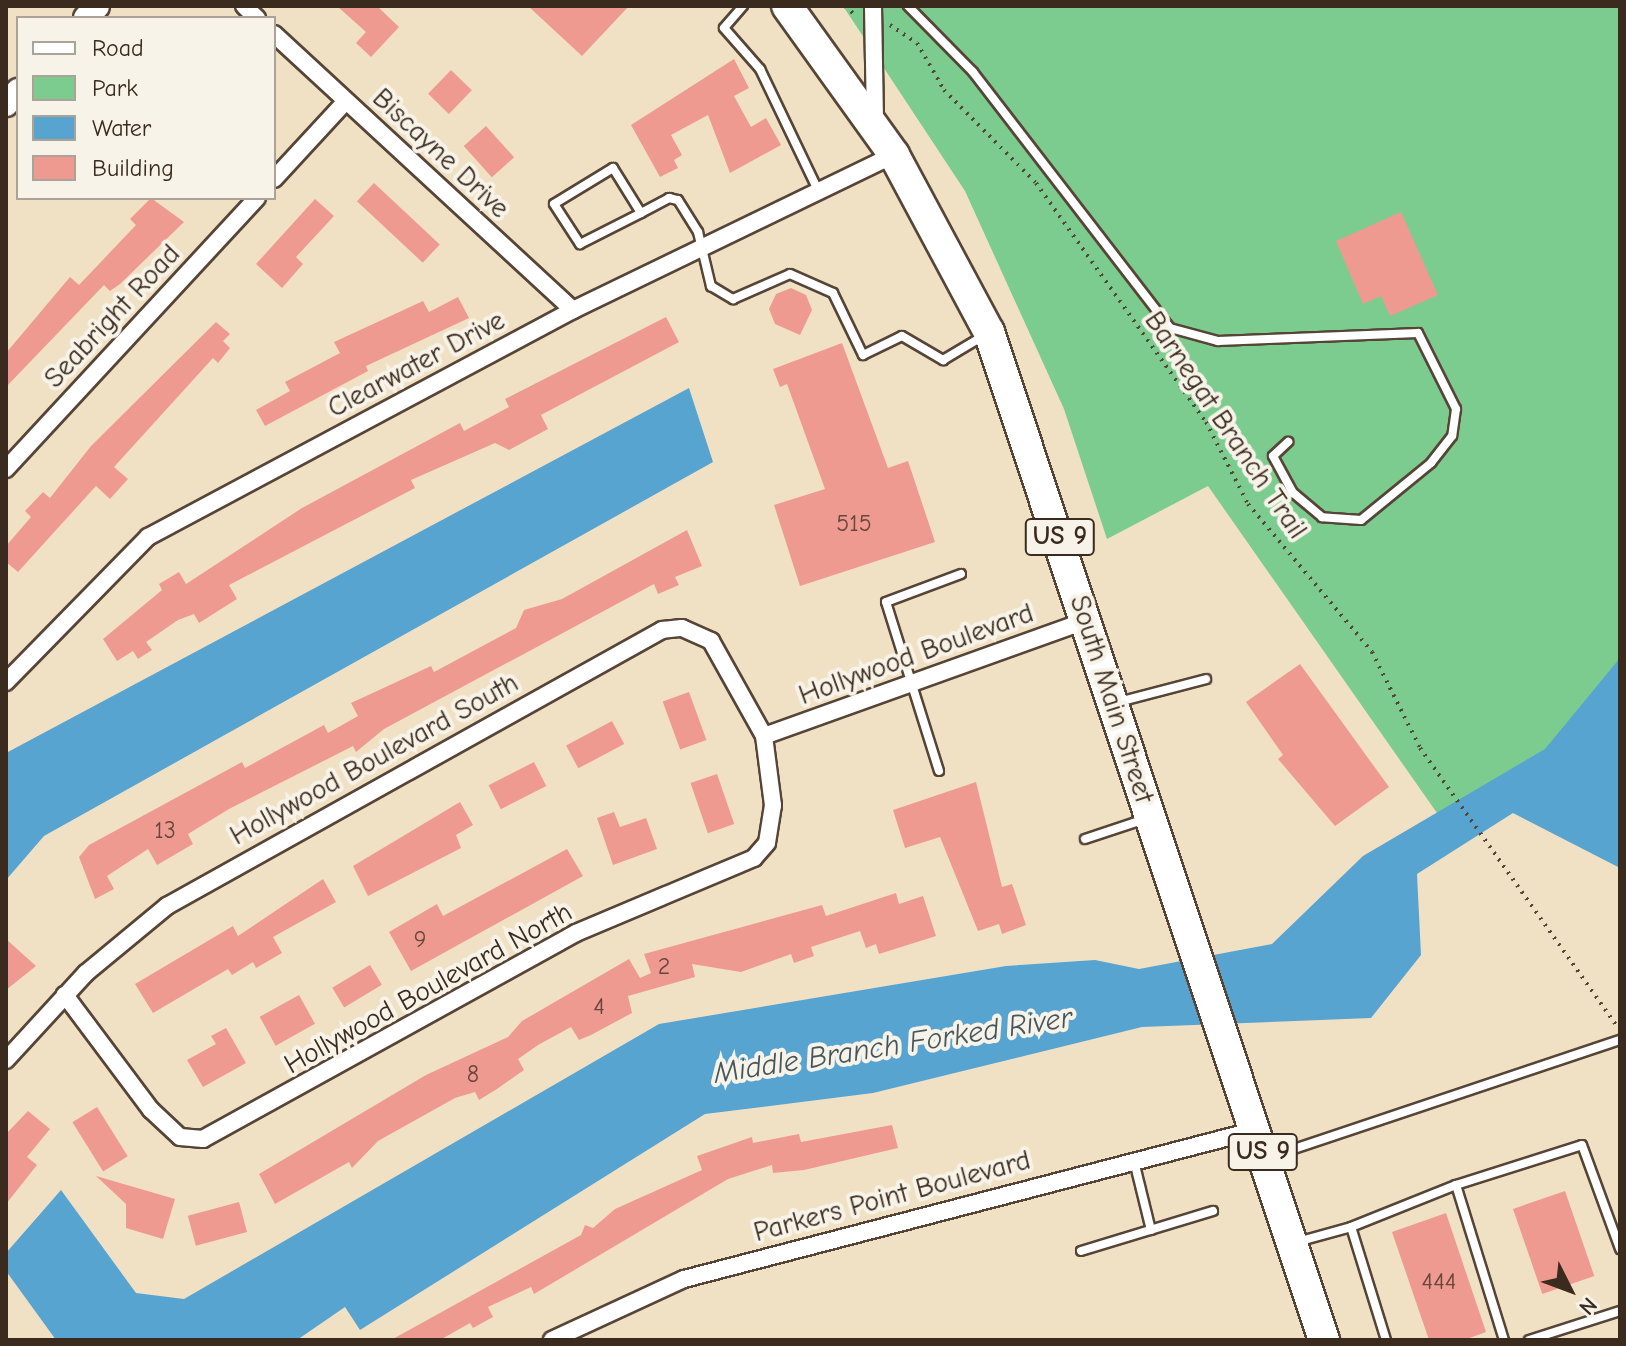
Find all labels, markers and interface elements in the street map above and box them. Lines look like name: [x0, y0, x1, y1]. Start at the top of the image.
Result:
legend: [16, 16, 276, 200]
text: Road: [92, 34, 144, 62]
text: Park: [92, 74, 138, 102]
street label: Biscayne Drive: [366, 81, 516, 225]
text: Water: [92, 114, 151, 142]
text: Building: [92, 154, 174, 182]
street label: Seabright Road: [37, 237, 187, 395]
street label: Clearwater Drive: [322, 303, 510, 425]
street label: Barnegat Branch Trail: [1137, 305, 1315, 545]
house number: 515: [836, 510, 872, 538]
road number: US 9: [1024, 515, 1096, 559]
street label: South Main Street: [1063, 591, 1161, 807]
street label: Hollywood Boulevard: [794, 596, 1038, 712]
street label: Hollywood Boulevard South: [224, 666, 524, 852]
house number: 13: [154, 817, 176, 845]
street label: Hollywood Boulevard North: [278, 895, 578, 1081]
house number: 9: [414, 926, 426, 954]
house number: 2: [658, 953, 670, 981]
house number: 4: [593, 993, 605, 1021]
water label: Middle Branch Forked River: [711, 1000, 1075, 1092]
house number: 8: [467, 1061, 479, 1089]
road number: US 9: [1227, 1130, 1299, 1174]
street label: Parkers Point Boulevard: [750, 1143, 1034, 1249]
north arrow: [1530, 1250, 1610, 1330]
house number: 444: [1422, 1268, 1456, 1296]
text: N: [1573, 1292, 1602, 1320]

